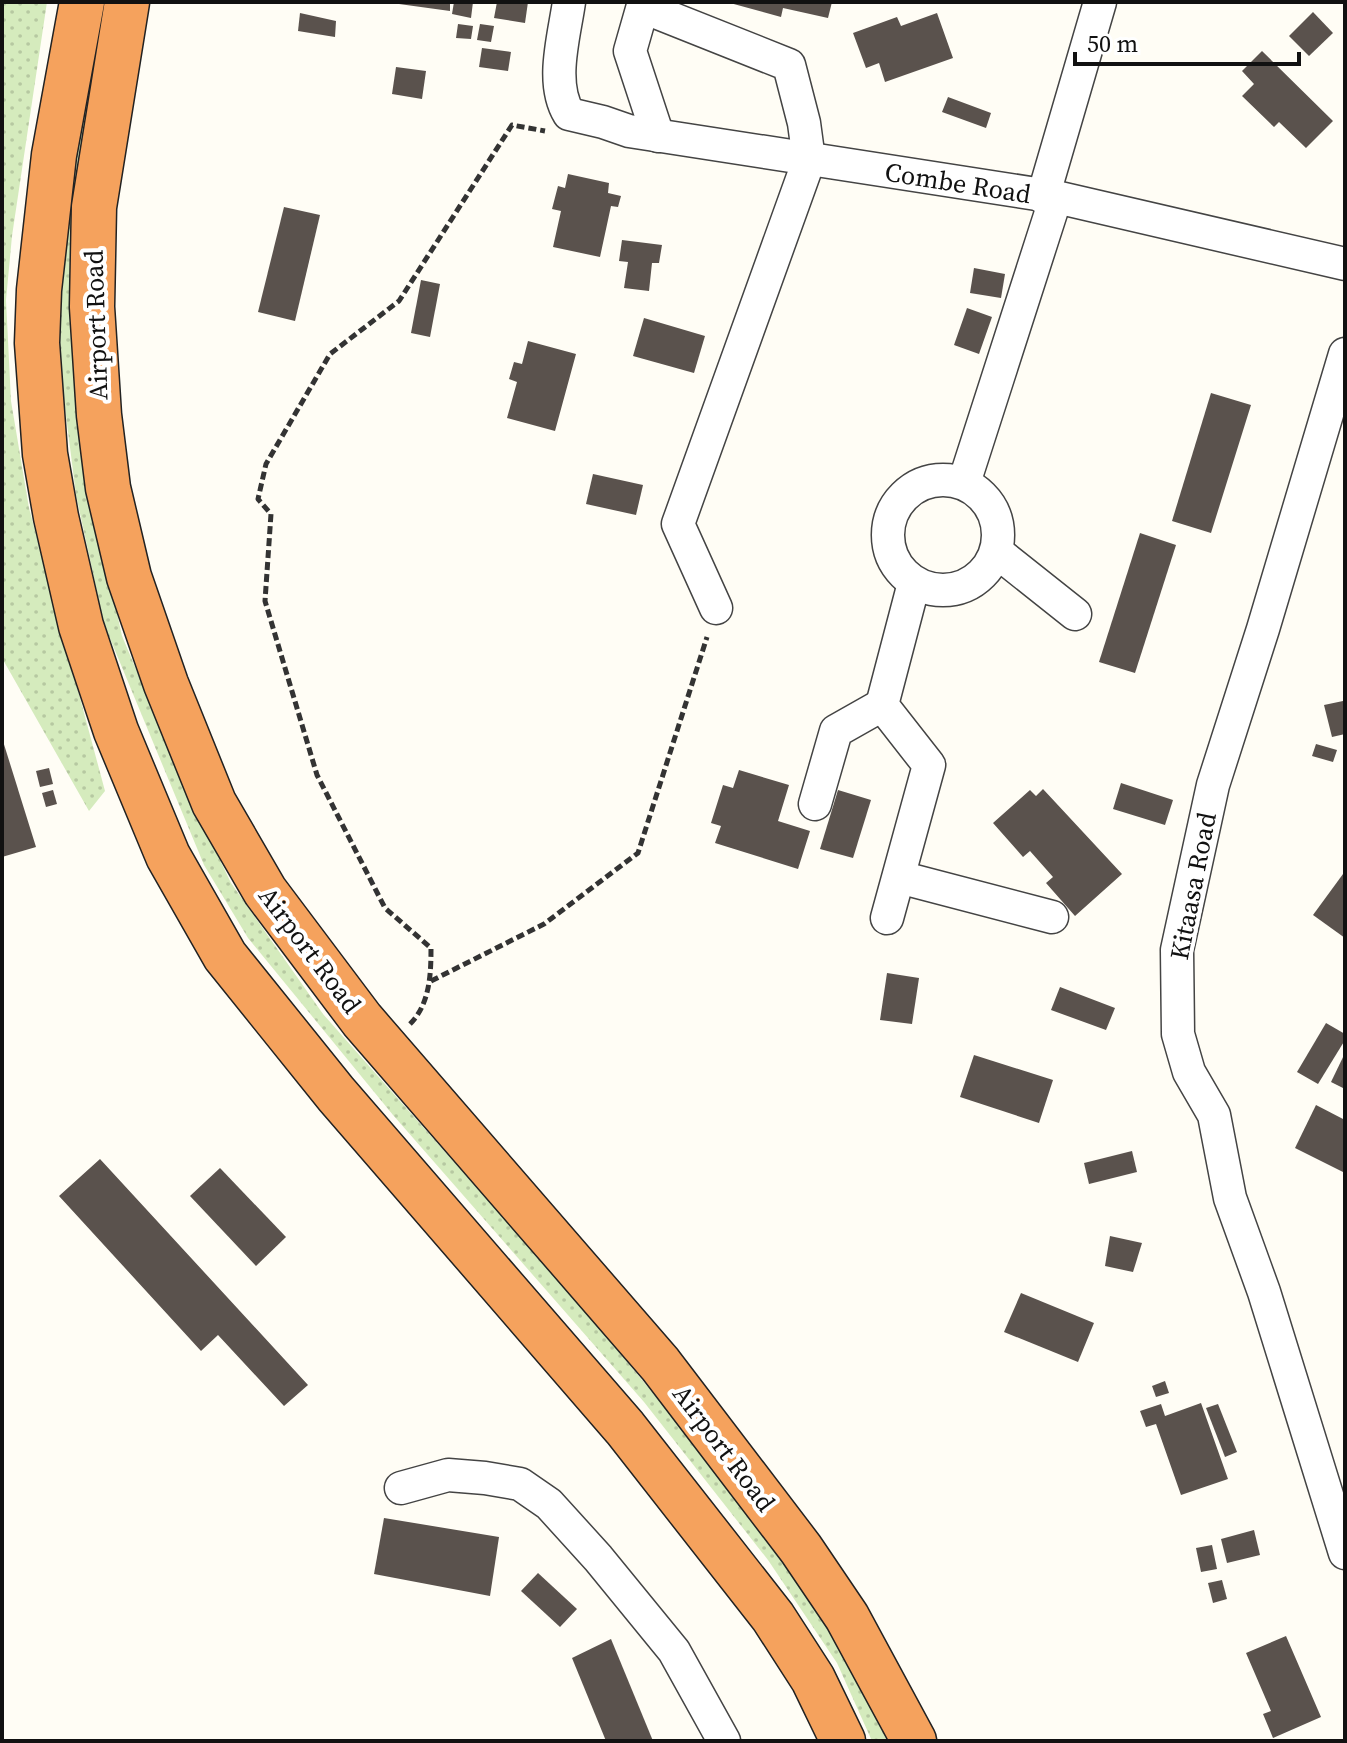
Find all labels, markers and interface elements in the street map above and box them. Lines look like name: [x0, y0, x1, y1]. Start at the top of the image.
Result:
scale bar: [1075, 16, 1299, 66]
text: 50 m: [1087, 27, 1138, 60]
street label: Combe Road: [882, 154, 1034, 212]
street label: Airport Road: [75, 249, 117, 401]
street label: Kitaasa Road: [1161, 809, 1225, 963]
street label: Airport Road: [250, 879, 370, 1021]
street label: Airport Road: [664, 1377, 784, 1519]

